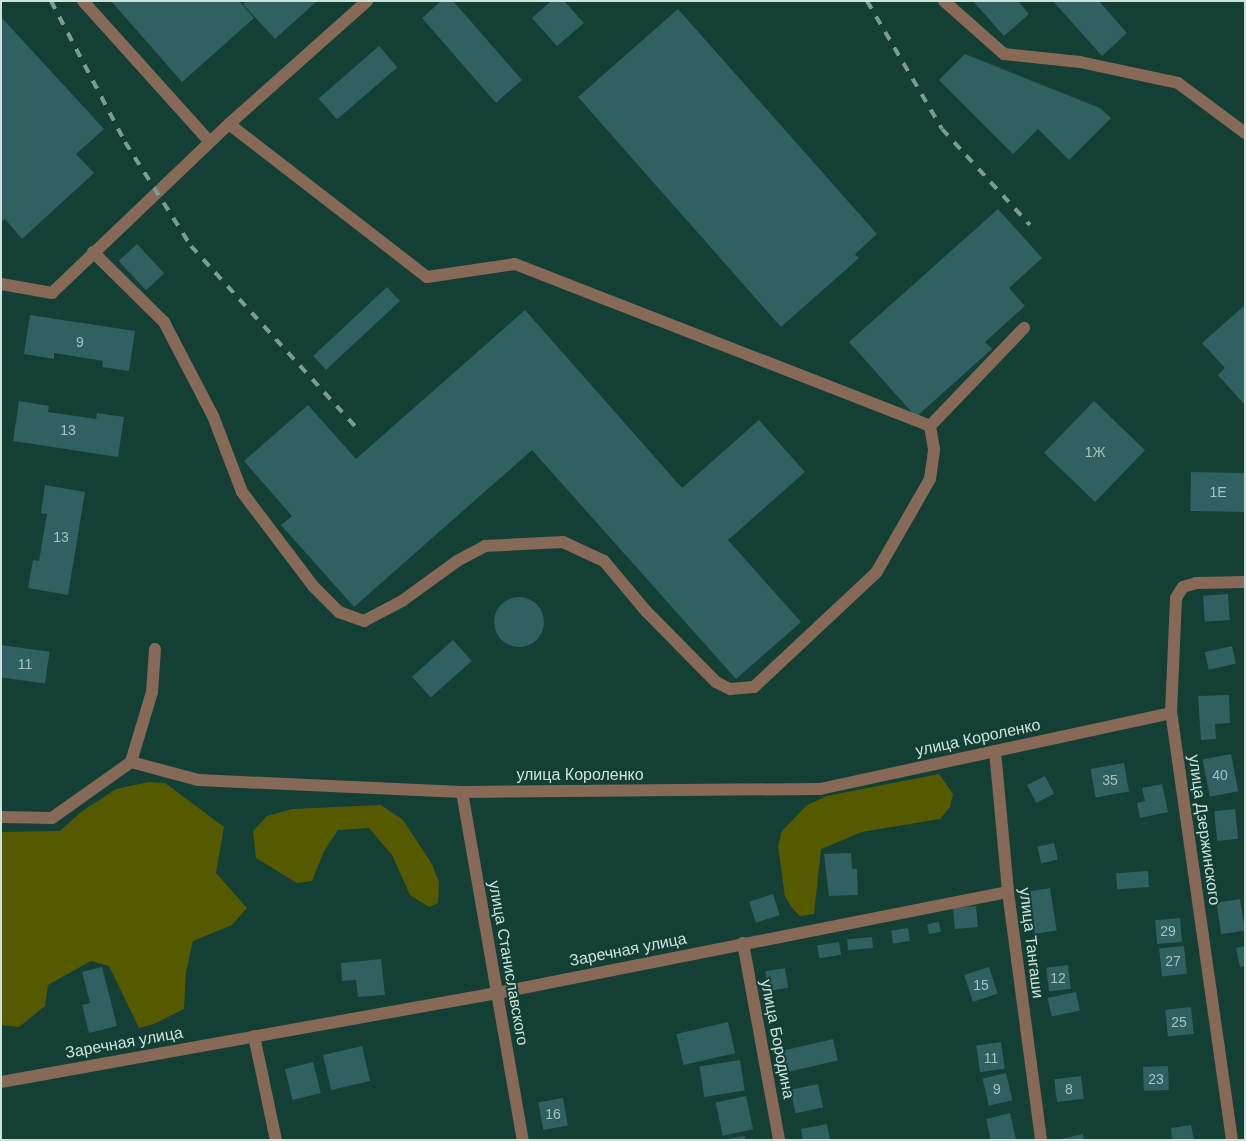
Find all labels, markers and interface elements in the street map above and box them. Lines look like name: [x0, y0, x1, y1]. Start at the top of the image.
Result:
house number: 9: [76, 334, 84, 350]
house number: 13: [60, 422, 76, 438]
house number: 1Ж: [1085, 444, 1105, 460]
house number: 1Е: [1209, 484, 1227, 500]
house number: 13: [53, 529, 69, 545]
house number: 11: [18, 656, 32, 672]
street label: улица Короленко: [914, 715, 1042, 761]
street label: улица Дзержинского: [1184, 754, 1224, 906]
street label: улица Короленко: [516, 765, 644, 785]
house number: 40: [1212, 767, 1228, 783]
house number: 35: [1102, 772, 1118, 788]
street label: улица Станиславского: [484, 879, 532, 1047]
street label: улица Тангаши: [1015, 887, 1047, 999]
house number: 29: [1160, 923, 1176, 939]
street label: Заречная улица: [568, 929, 688, 971]
house number: 27: [1165, 953, 1181, 969]
house number: 12: [1050, 970, 1066, 986]
house number: 15: [973, 977, 989, 993]
street label: улица Бородина: [756, 978, 798, 1100]
house number: 25: [1171, 1014, 1187, 1030]
street label: Заречная улица: [64, 1023, 184, 1063]
house number: 11: [984, 1050, 998, 1066]
house number: 23: [1148, 1071, 1164, 1087]
house number: 9: [993, 1081, 1001, 1097]
house number: 8: [1065, 1081, 1073, 1097]
house number: 16: [545, 1106, 561, 1122]

